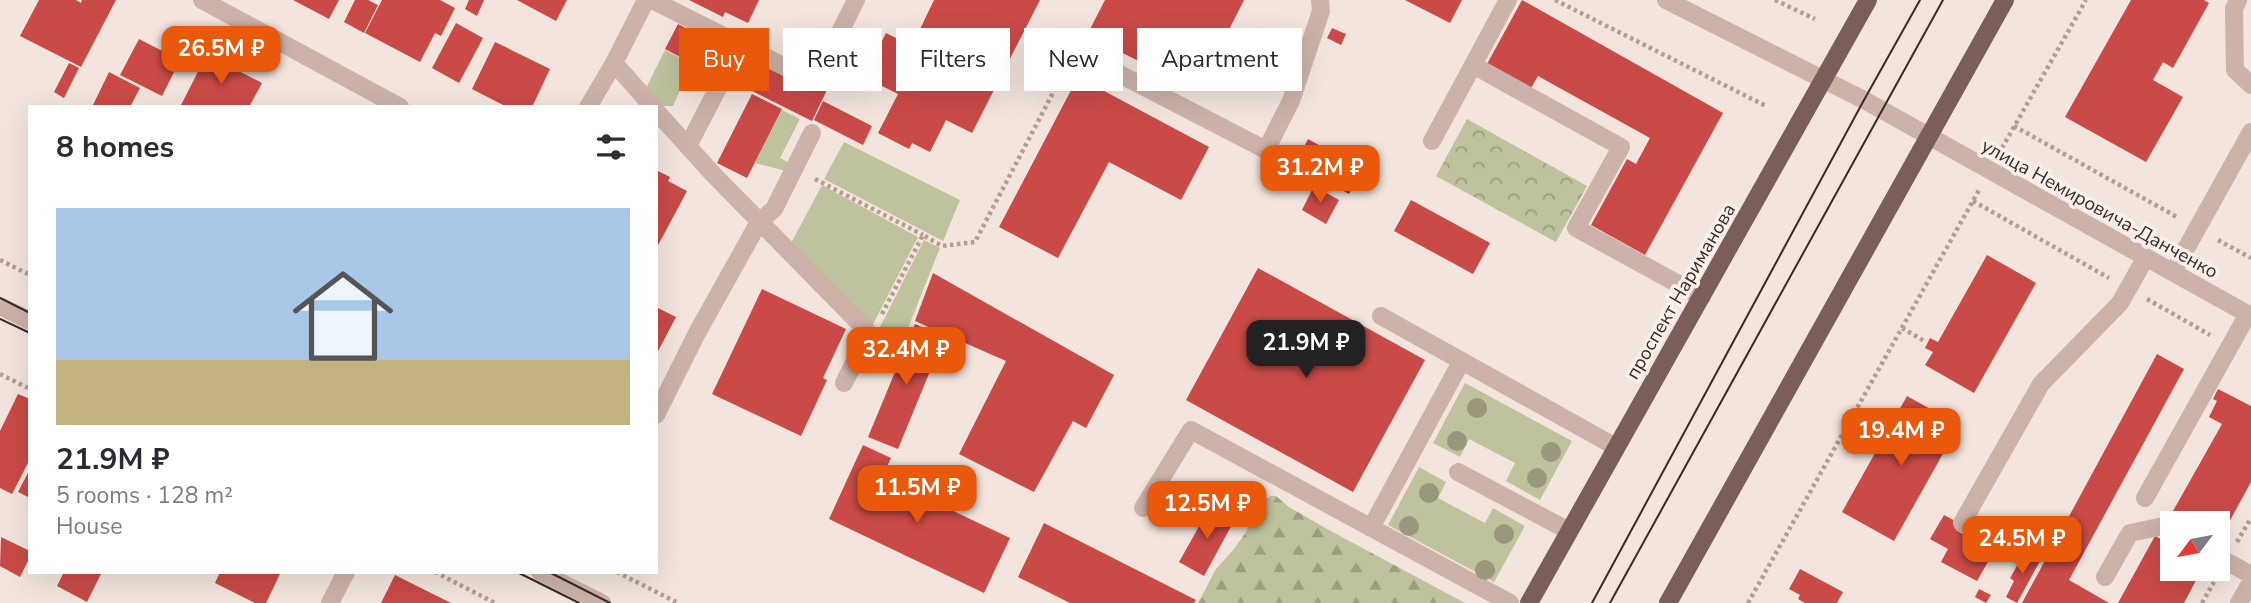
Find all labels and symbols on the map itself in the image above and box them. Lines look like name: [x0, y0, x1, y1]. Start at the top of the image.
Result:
pin: 26.5M ₽: [156, 27, 286, 86]
street label: улица Немировича-Данченко: [1977, 133, 2223, 285]
pin: 31.2M ₽: [1255, 146, 1385, 205]
street label: проспект Нариманова: [1620, 199, 1742, 384]
pin: 21.9M ₽: [1241, 320, 1371, 380]
pin: 32.4M ₽: [841, 328, 971, 387]
pin: 19.4M ₽: [1836, 408, 1966, 468]
pin: 11.5M ₽: [852, 466, 982, 525]
pin: 12.5M ₽: [1142, 482, 1272, 541]
north arrow: [2160, 511, 2230, 581]
pin: 24.5M ₽: [1957, 516, 2087, 576]

